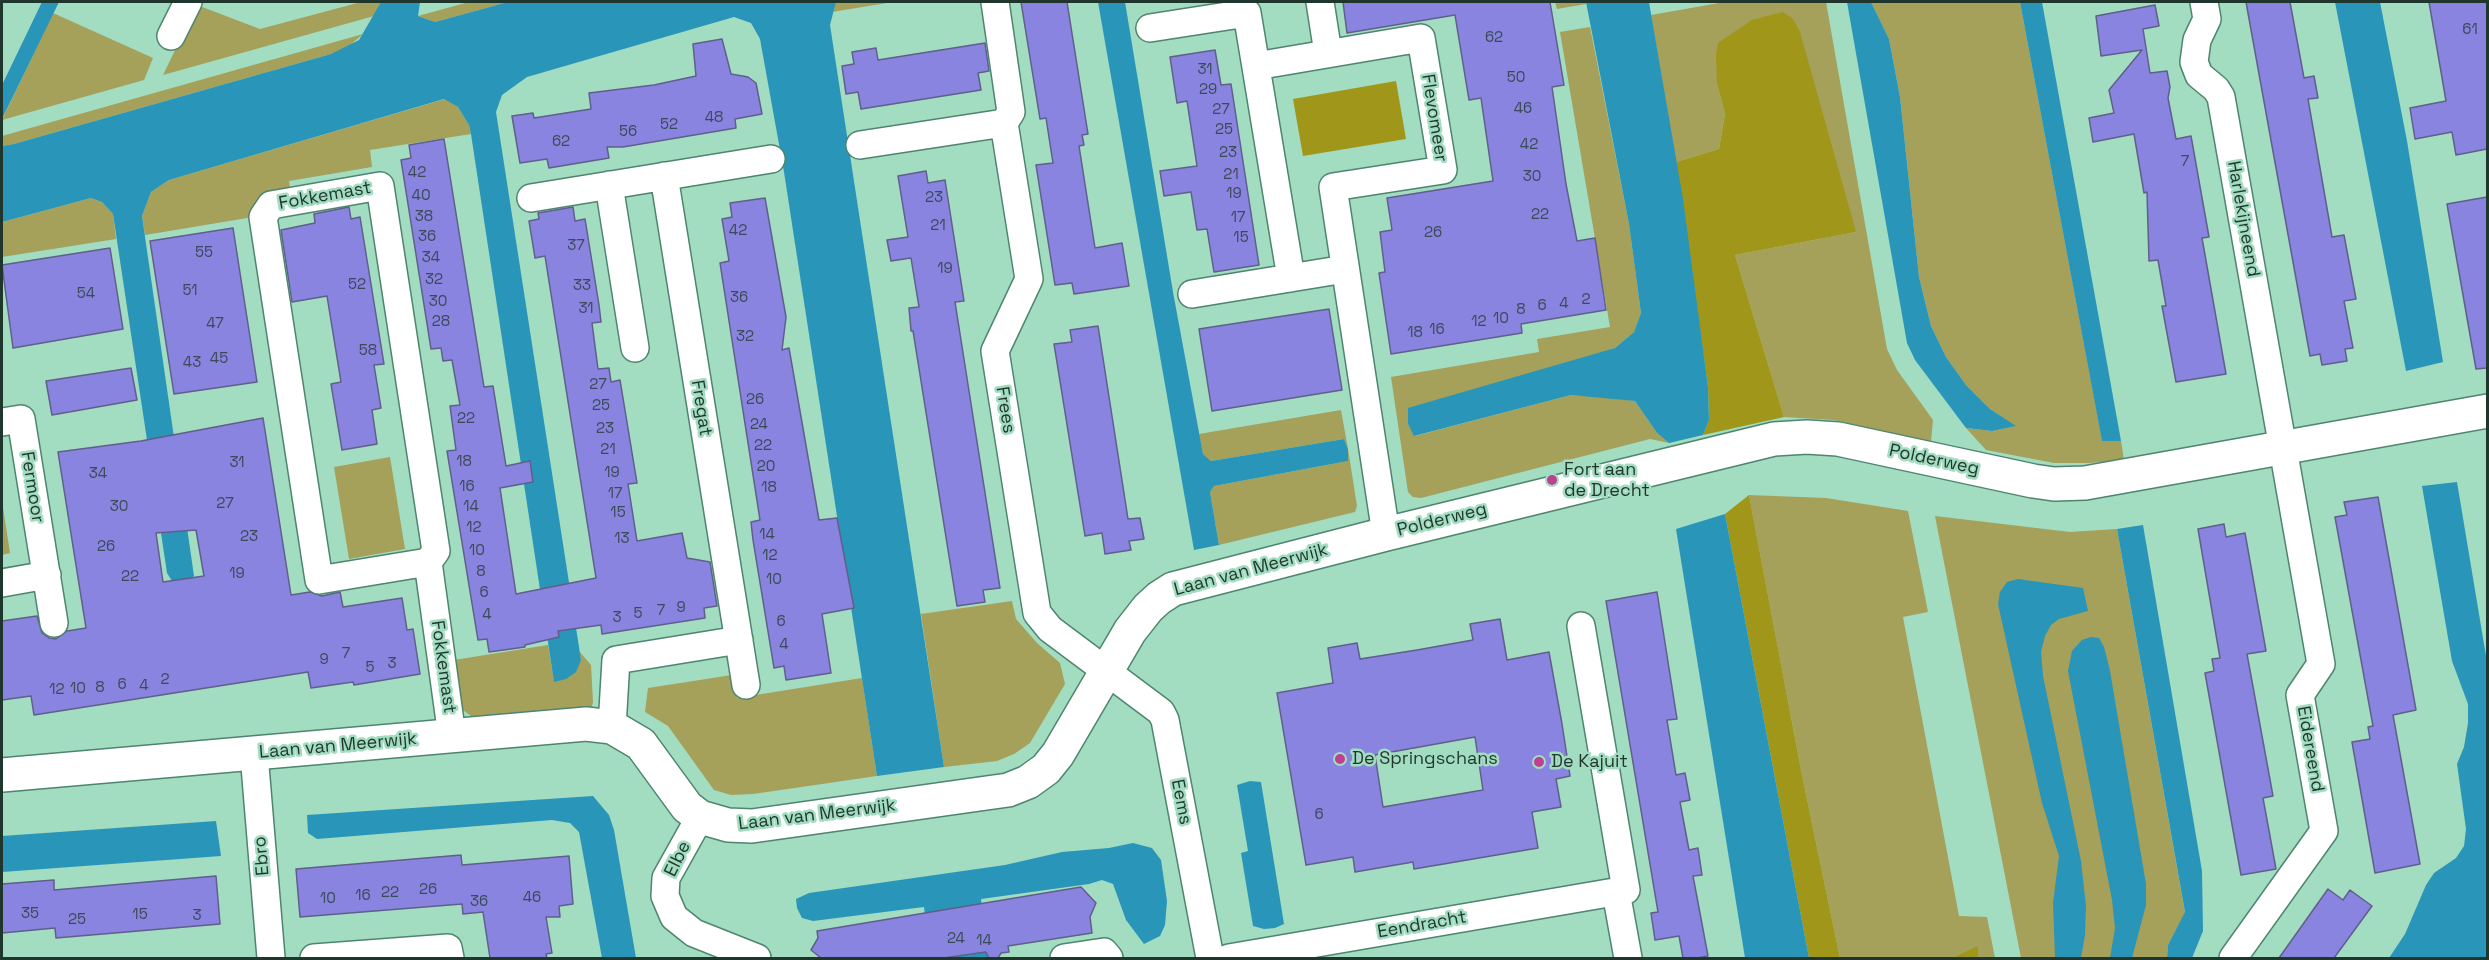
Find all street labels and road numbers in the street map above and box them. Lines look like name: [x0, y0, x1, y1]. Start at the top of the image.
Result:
street label: Flevomeer: [1416, 73, 1452, 163]
street label: Harlekijneend: [2222, 159, 2264, 279]
street label: Fokkemast: [277, 177, 373, 215]
street label: Fregat: [686, 378, 716, 438]
street label: Frees: [991, 385, 1019, 435]
street label: Polderweg: [1887, 440, 1981, 480]
street label: Fermoor: [16, 450, 48, 524]
street label: Polderweg: [1395, 498, 1489, 542]
street label: Laan van Meerwijk: [1172, 539, 1330, 601]
street label: Fokkemast: [426, 619, 460, 715]
street label: Eidereend: [2292, 704, 2328, 794]
street label: Laan van Meerwijk: [258, 728, 418, 764]
street label: Eems: [1166, 777, 1196, 827]
street label: Laan van Meerwijk: [737, 795, 897, 835]
street label: Ebro: [250, 835, 274, 877]
street label: Elbe: [660, 838, 696, 880]
street label: Eendracht: [1376, 907, 1468, 943]

